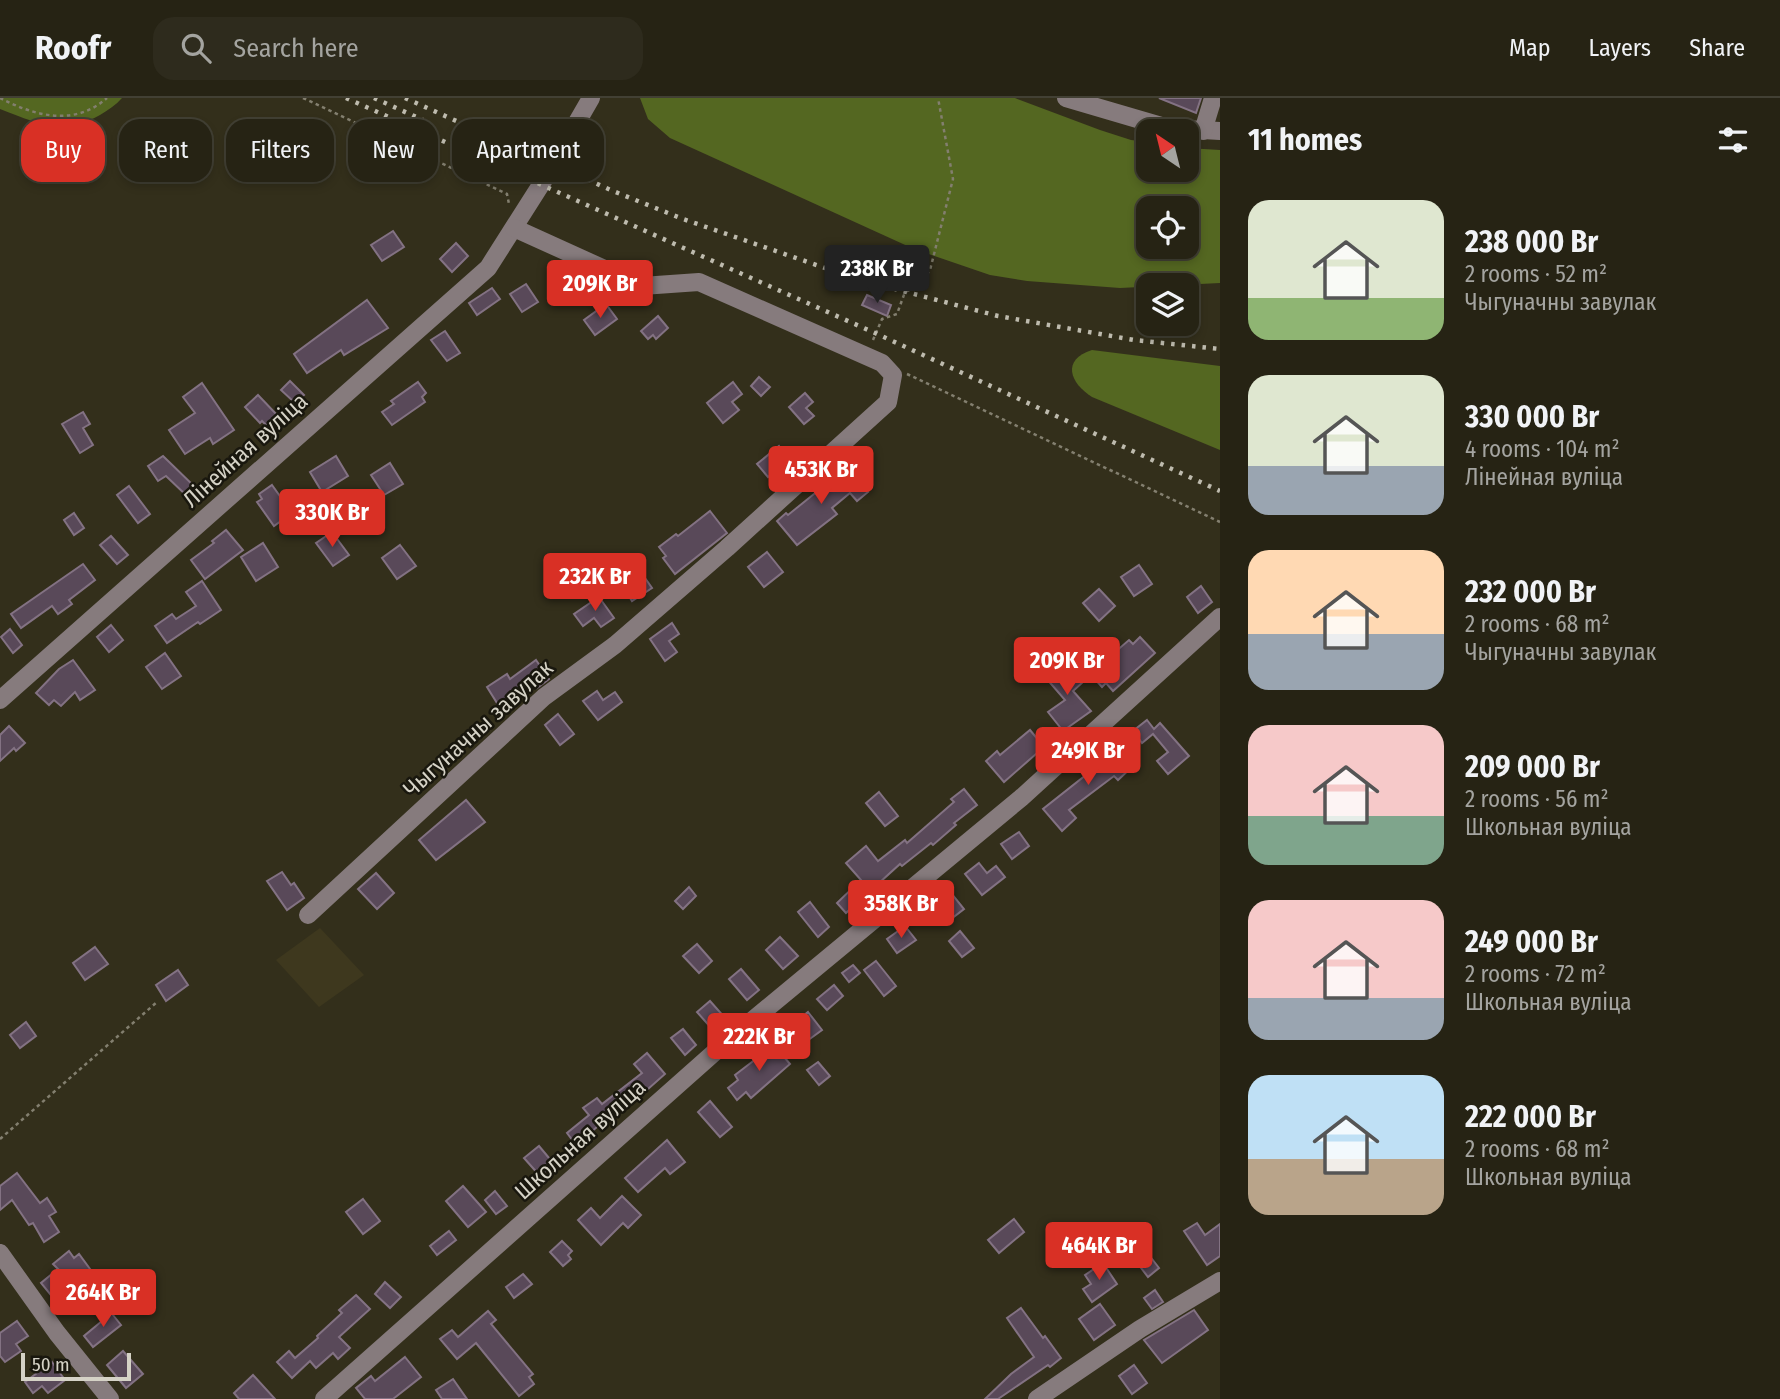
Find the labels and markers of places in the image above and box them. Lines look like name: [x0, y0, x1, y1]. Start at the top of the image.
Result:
pin: 238K Br: [812, 246, 942, 305]
pin: 209K Br: [535, 260, 665, 320]
pin: 453K Br: [756, 446, 886, 506]
pin: 330K Br: [267, 490, 397, 549]
pin: 232K Br: [530, 554, 660, 613]
pin: 209K Br: [1002, 638, 1132, 697]
pin: 249K Br: [1023, 728, 1153, 787]
pin: 358K Br: [836, 880, 966, 940]
pin: 222K Br: [694, 1014, 824, 1073]
pin: 464K Br: [1034, 1222, 1164, 1282]
pin: 264K Br: [38, 1270, 168, 1329]

